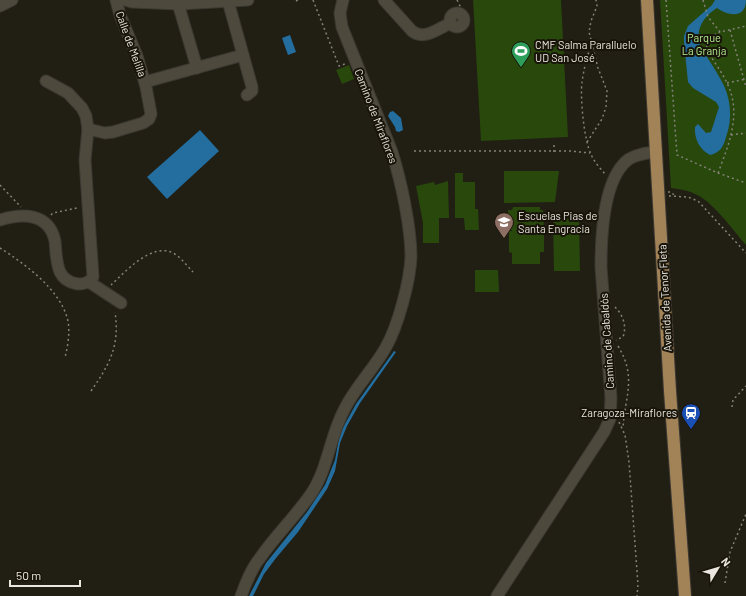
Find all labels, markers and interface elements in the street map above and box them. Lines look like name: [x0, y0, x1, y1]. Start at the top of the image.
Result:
street label: Calle de Melilla: [114, 9, 149, 79]
park label: Parque La Granja: [682, 31, 726, 57]
place label: CMF Salma Paralluelo UD San José: [535, 38, 637, 64]
sports icon: CMF Salma Paralluelo UD San José: [510, 40, 532, 68]
street label: Camino de Miraflores: [352, 67, 400, 165]
place label: Escuelas Pias de Santa Engracia: [518, 209, 598, 235]
school or university icon: Escuelas Pias de Santa Engracia: [493, 211, 515, 239]
street label: Avenida de Tenor Fleta: [655, 244, 674, 352]
street label: Camino de Cabaldós: [597, 293, 616, 389]
station icon: Zaragoza-Miraflores: [680, 402, 702, 430]
place label: Zaragoza-Miraflores: [581, 406, 677, 419]
north arrow: [698, 548, 738, 588]
text: N: [719, 555, 734, 568]
scale bar: [10, 562, 80, 588]
text: 50 m: [16, 568, 41, 582]

